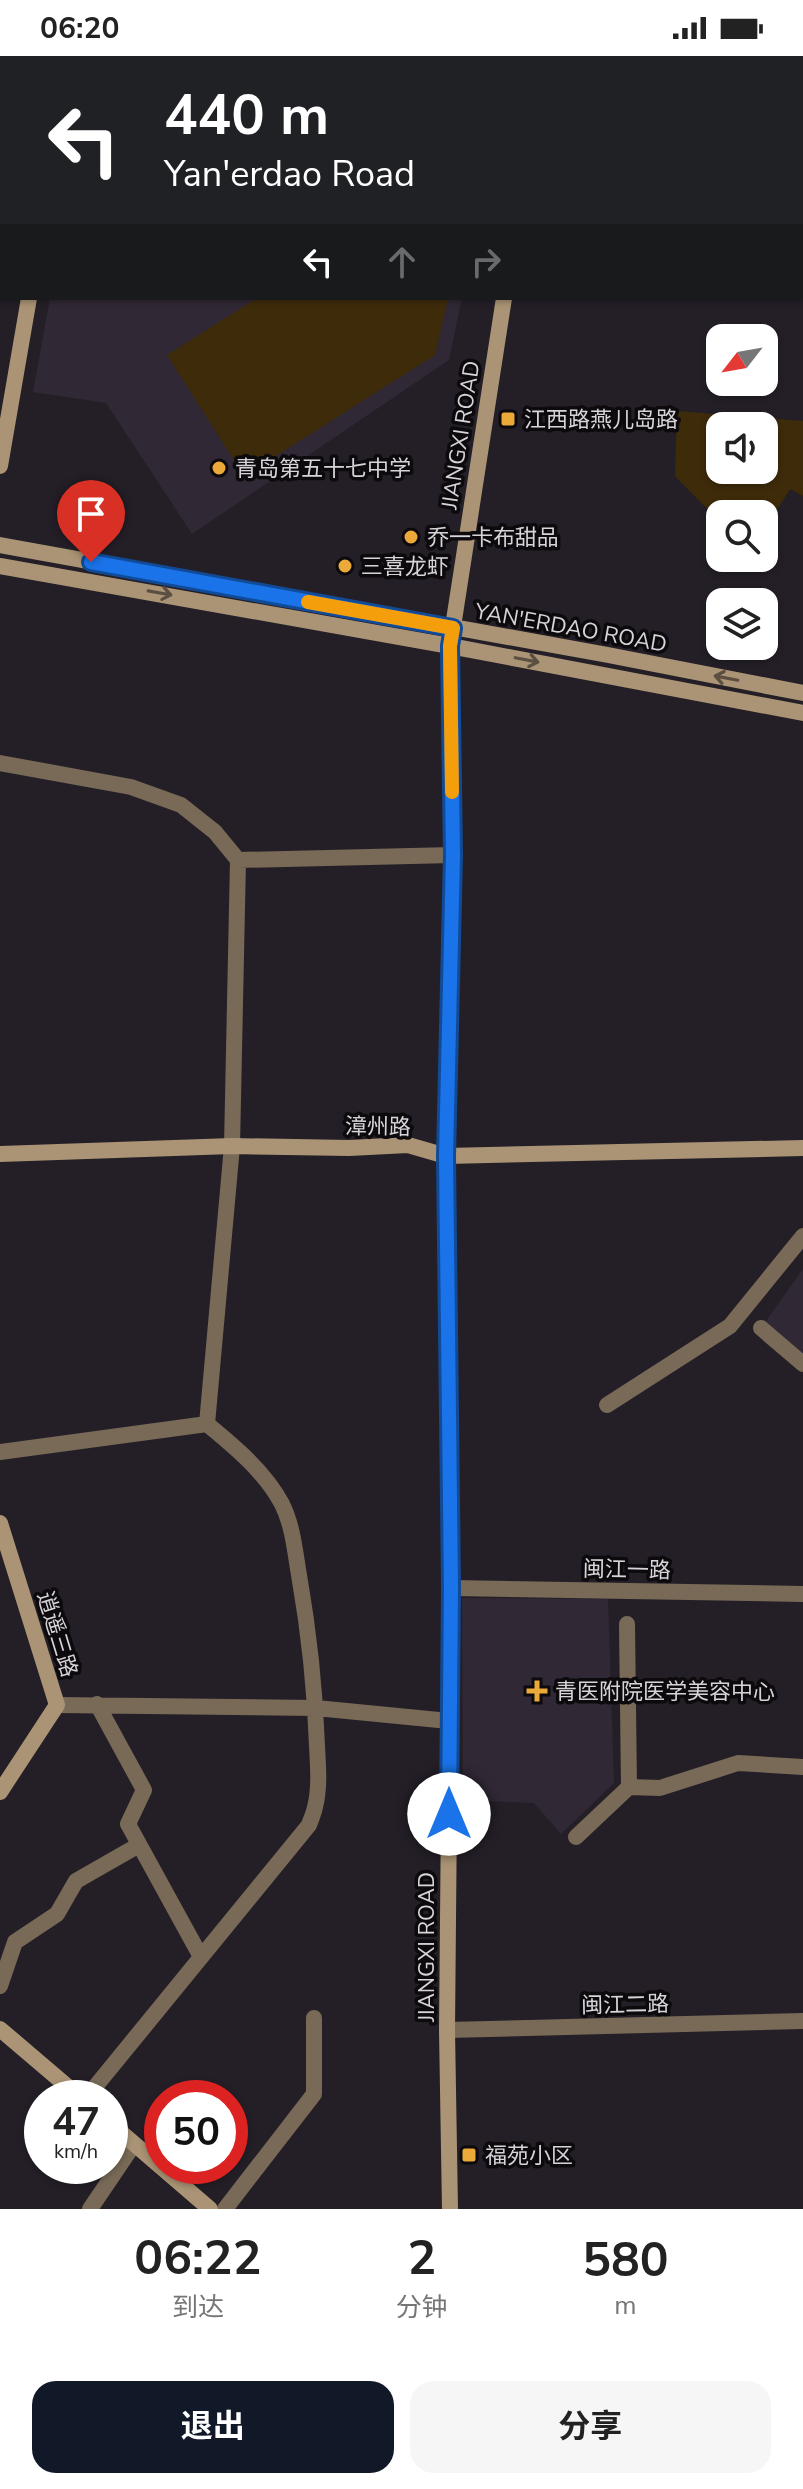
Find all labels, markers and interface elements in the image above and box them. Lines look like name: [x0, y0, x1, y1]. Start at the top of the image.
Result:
text: 06:20: [40, 8, 119, 49]
text: 440 m: [164, 77, 329, 154]
icon: left: [32, 88, 136, 192]
text: Yan'erdao Road: [164, 150, 415, 199]
icon: left: [296, 240, 340, 284]
icon: ahead: [380, 240, 424, 284]
icon: right: [464, 240, 508, 284]
north arrow: [706, 324, 778, 396]
map controls: [706, 324, 778, 660]
street label: JIANGXI ROAD: [434, 359, 488, 513]
place label: 江西路燕儿岛路: [524, 405, 678, 435]
marker: 江西路燕儿岛路: [499, 410, 517, 428]
button: sound: [706, 412, 778, 484]
place label: 青岛第五十七中学: [235, 454, 411, 484]
marker: 青岛第五十七中学: [210, 459, 228, 477]
pin: [57, 480, 125, 562]
icon: arrive: [69, 492, 113, 536]
button: search: [706, 500, 778, 572]
place label: 乔一卡布甜品: [427, 523, 559, 553]
marker: 乔一卡布甜品: [402, 528, 420, 546]
place label: 三喜龙虾: [361, 552, 449, 582]
marker: 三喜龙虾: [336, 557, 354, 575]
one-way arrow: [146, 587, 172, 602]
button: layers: [706, 588, 778, 660]
street label: YAN'ERDAO ROAD: [472, 596, 669, 660]
one-way arrow: [514, 654, 539, 669]
one-way arrow: [714, 670, 740, 685]
street label: 漳州路: [345, 1111, 411, 1143]
street label: 闽江一路: [583, 1554, 671, 1586]
street label: 逍遥三路: [30, 1588, 84, 1681]
place label: 青医附院医学美容中心: [555, 1677, 775, 1707]
marker: 青医附院医学美容中心: [526, 1680, 548, 1702]
position arrow: [407, 1772, 491, 1856]
street label: JIANGXI ROAD: [412, 1872, 442, 2023]
street label: 闽江二路: [581, 1989, 669, 2021]
speed limit sign: 50: [144, 2080, 248, 2184]
text: 47: [52, 2095, 100, 2149]
text: km/h: [54, 2138, 98, 2165]
place label: 福苑小区: [485, 2141, 573, 2171]
marker: 福苑小区: [460, 2146, 478, 2164]
text: 06:22: [134, 2225, 261, 2291]
text: 2: [407, 2225, 436, 2291]
text: 580: [582, 2227, 669, 2293]
text: m: [614, 2288, 637, 2323]
text: 到达: [172, 2290, 224, 2325]
text: 分钟: [396, 2290, 448, 2325]
button: 退出: [32, 2381, 394, 2473]
button: 分享: [410, 2381, 771, 2473]

